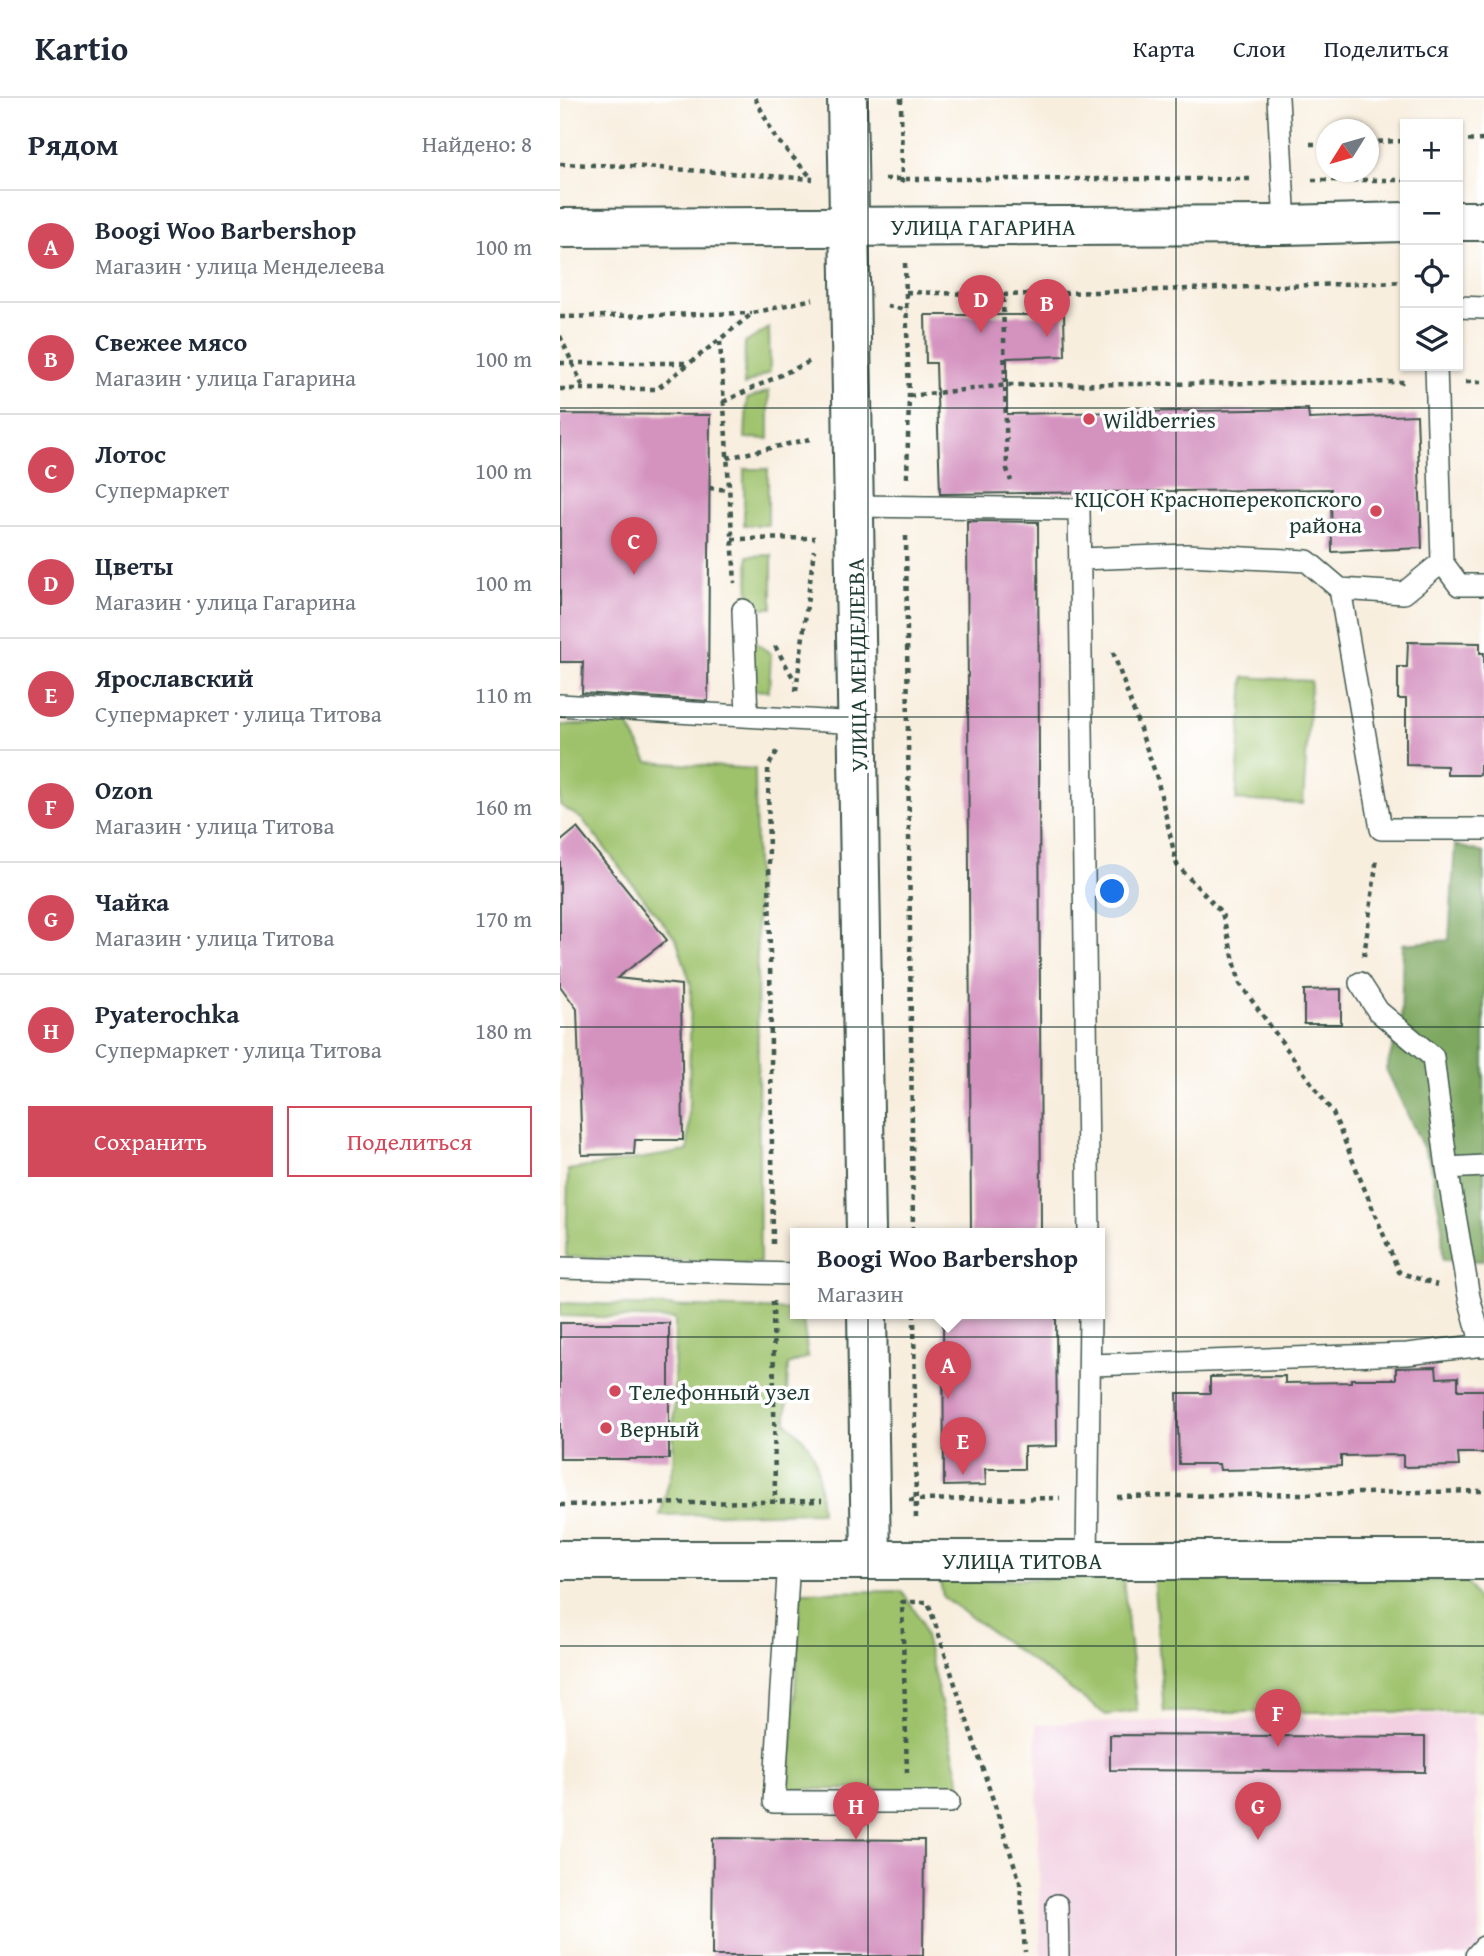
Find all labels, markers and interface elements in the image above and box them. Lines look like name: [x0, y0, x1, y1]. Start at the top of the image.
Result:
text: Kartio: [35, 24, 128, 72]
text: Карта: [1133, 31, 1195, 66]
text: Слои: [1233, 31, 1286, 66]
text: Поделиться: [1324, 31, 1449, 66]
north arrow: [1316, 119, 1379, 182]
map controls: [1400, 119, 1463, 371]
button: +: [1400, 119, 1463, 182]
text: Рядом: [28, 122, 119, 166]
text: Найдено: 8: [422, 127, 532, 160]
button: −: [1400, 182, 1463, 245]
text: Boogi Woo Barbershop: [95, 210, 356, 249]
street label: УЛИЦА ГАГАРИНА: [890, 210, 1076, 243]
text: A: [44, 230, 58, 263]
text: 100 m: [475, 230, 532, 263]
button: locate: [1400, 245, 1463, 308]
text: Магазин · улица Менделеева: [95, 249, 385, 282]
pin: D: [958, 275, 1004, 333]
pin: B: [1024, 279, 1070, 337]
button: layers: [1400, 308, 1463, 371]
text: Свежее мясо: [95, 322, 247, 361]
text: B: [44, 342, 58, 375]
text: 100 m: [475, 342, 532, 375]
text: Магазин · улица Гагарина: [95, 361, 356, 394]
place label: Wildberries: [1103, 403, 1216, 436]
marker: Wildberries: [1081, 411, 1097, 427]
text: Лотос: [95, 434, 166, 473]
text: C: [44, 454, 58, 487]
text: 100 m: [475, 454, 532, 487]
text: Супермаркет: [95, 473, 229, 506]
place label: КЦСОН Красноперекопского района: [1074, 482, 1362, 541]
marker: КЦСОН Красноперекопского района: [1368, 503, 1384, 519]
pin: C: [611, 517, 657, 575]
text: Цветы: [95, 546, 173, 585]
street label: УЛИЦА МЕНДЕЛЕЕВА: [839, 558, 875, 772]
text: D: [44, 566, 58, 599]
text: 100 m: [475, 566, 532, 599]
text: Магазин · улица Гагарина: [95, 585, 356, 618]
text: Ярославский: [95, 658, 254, 697]
text: E: [45, 678, 57, 711]
text: 110 m: [475, 678, 532, 711]
text: Супермаркет · улица Титова: [95, 697, 382, 730]
text: Ozon: [95, 770, 153, 809]
text: F: [45, 790, 57, 823]
text: 160 m: [475, 790, 532, 823]
text: Магазин · улица Титова: [95, 809, 334, 842]
your location: [1095, 874, 1129, 908]
text: Чайка: [95, 882, 169, 921]
text: G: [44, 902, 58, 935]
text: 170 m: [475, 902, 532, 935]
text: Магазин · улица Титова: [95, 921, 334, 954]
text: Pyaterochka: [95, 994, 239, 1033]
text: H: [43, 1014, 59, 1047]
text: 180 m: [475, 1014, 532, 1047]
text: Супермаркет · улица Титова: [95, 1033, 382, 1066]
button: Сохранить: [28, 1106, 273, 1177]
button: Поделиться: [287, 1106, 532, 1177]
popup: [790, 1228, 1105, 1319]
text: Boogi Woo Barbershop: [817, 1238, 1078, 1277]
text: Магазин: [817, 1277, 904, 1310]
pin: A: [925, 1341, 971, 1399]
place label: Телефонный узел: [629, 1375, 810, 1408]
marker: Телефонный узел: [607, 1383, 623, 1399]
place label: Верный: [620, 1412, 700, 1445]
pin: E: [940, 1417, 986, 1475]
marker: Верный: [598, 1420, 614, 1436]
street label: УЛИЦА ТИТОВА: [942, 1544, 1102, 1577]
pin: F: [1255, 1689, 1301, 1747]
pin: H: [833, 1782, 879, 1840]
pin: G: [1235, 1782, 1281, 1840]

